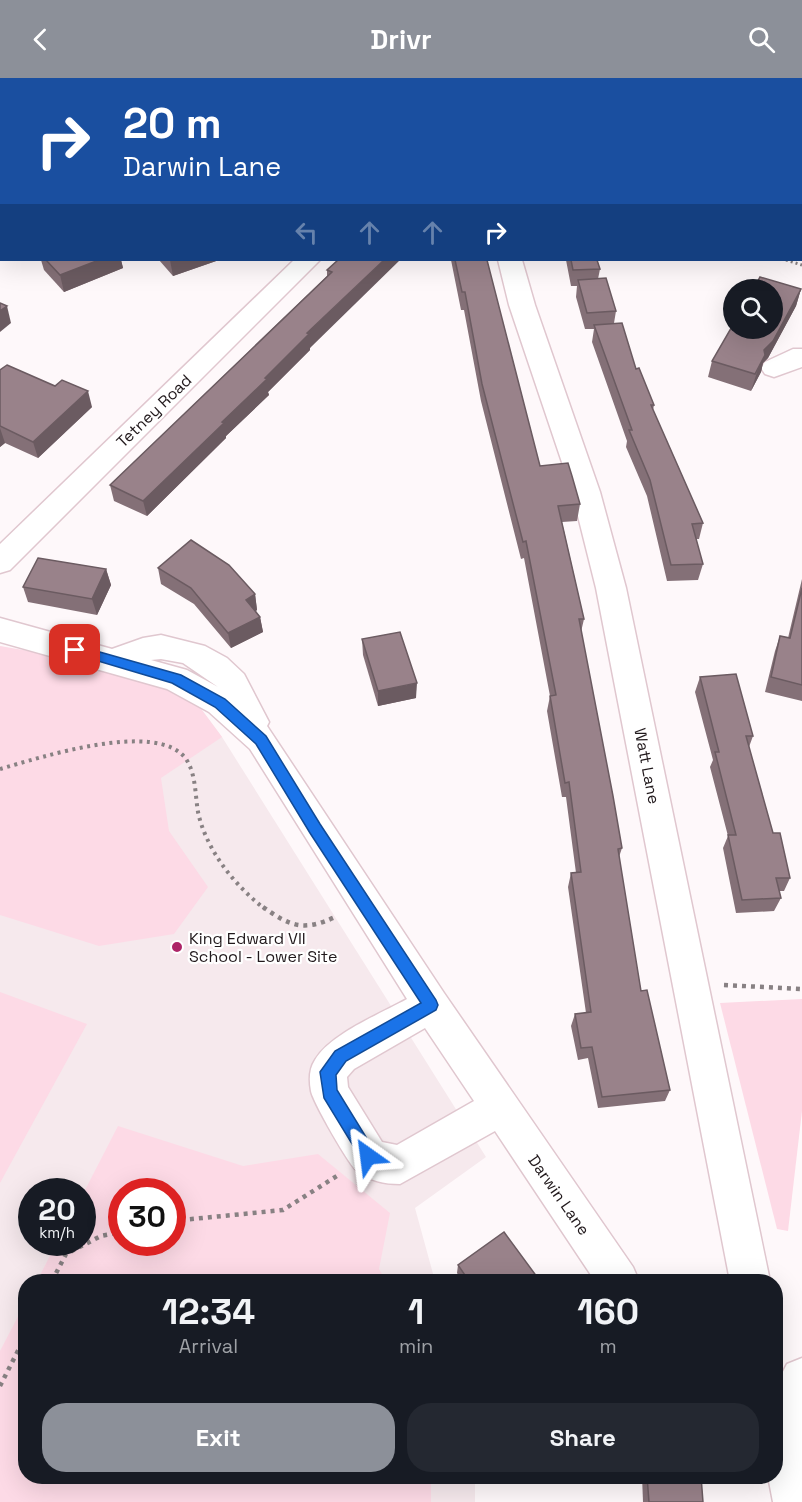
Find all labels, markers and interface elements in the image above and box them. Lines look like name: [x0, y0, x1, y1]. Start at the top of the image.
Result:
text: Drivr: [370, 22, 432, 57]
icon: back: [24, 23, 57, 56]
icon: search: [745, 23, 778, 56]
text: 20 m: [123, 97, 222, 150]
icon: right: [24, 102, 102, 180]
text: Darwin Lane: [123, 149, 281, 184]
icon: left: [290, 216, 323, 249]
icon: ahead: [353, 216, 386, 249]
icon: ahead: [416, 216, 449, 249]
icon: right: [479, 216, 512, 249]
map controls: [723, 279, 783, 339]
button: search: [723, 279, 783, 339]
street label: Tetney Road: [112, 370, 196, 452]
pin: [49, 624, 100, 675]
icon: arrive: [58, 633, 91, 666]
street label: Watt Lane: [629, 726, 665, 806]
place label: King Edward VII School - Lower Site: [189, 928, 337, 967]
marker: King Edward VII School - Lower Site: [170, 940, 184, 954]
position arrow: [336, 1124, 400, 1188]
street label: Darwin Lane: [524, 1151, 594, 1239]
speed limit sign: 30: [108, 1178, 186, 1256]
text: 20: [38, 1190, 76, 1229]
text: km/h: [39, 1223, 75, 1242]
text: 12:34: [162, 1289, 255, 1335]
text: 1: [408, 1289, 424, 1335]
text: 160: [577, 1289, 639, 1335]
text: Arrival: [179, 1333, 238, 1359]
text: min: [399, 1333, 433, 1359]
text: m: [600, 1333, 617, 1359]
button: Exit: [42, 1403, 395, 1472]
button: Share: [407, 1403, 759, 1472]

